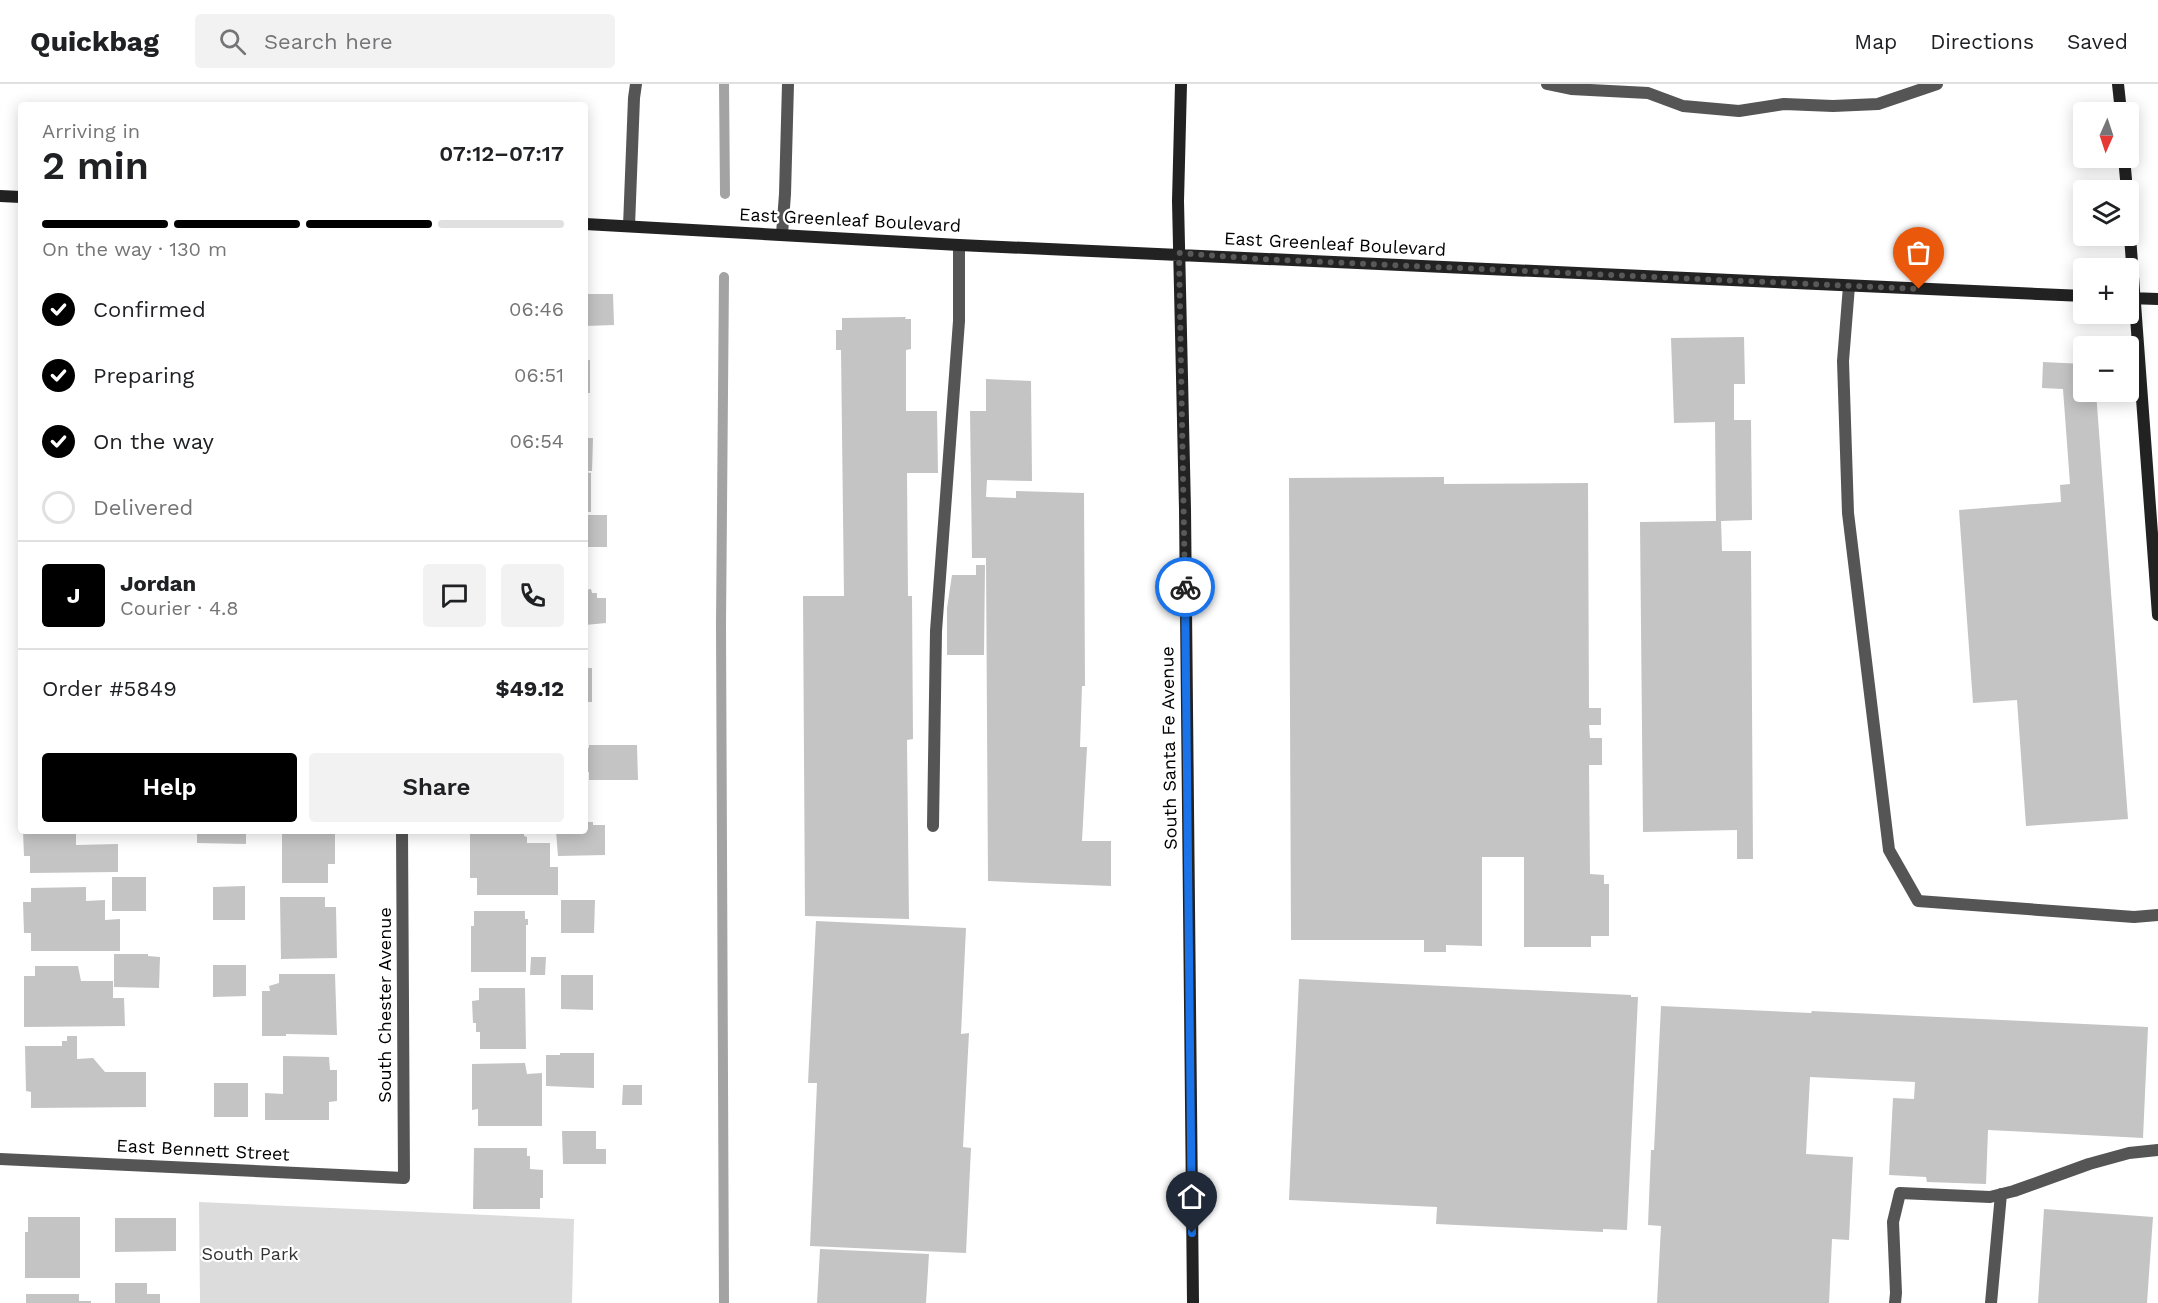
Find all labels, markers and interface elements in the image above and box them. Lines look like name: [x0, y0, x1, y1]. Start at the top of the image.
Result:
search box: [195, 14, 615, 68]
text: Quickbag: [30, 25, 159, 58]
icon: search: [216, 25, 249, 58]
text: Search here: [264, 29, 393, 54]
text: Map: [1854, 29, 1897, 54]
text: Directions: [1930, 29, 2034, 54]
text: Saved: [2067, 29, 2128, 54]
north arrow: [2073, 102, 2139, 168]
map controls: [2073, 102, 2139, 402]
text: Arriving in: [42, 119, 140, 143]
text: 07:12–07:17: [439, 141, 564, 166]
text: 2 min: [42, 143, 149, 188]
button: layers: [2073, 180, 2139, 246]
street label: East Greenleaf Boulevard: [738, 203, 962, 236]
street label: East Greenleaf Boulevard: [1223, 227, 1447, 260]
pin: [1893, 227, 1944, 289]
icon: bag: [1902, 236, 1935, 269]
text: On the way · 130 m: [42, 237, 227, 261]
button: +: [2073, 258, 2139, 324]
icon: check: [42, 293, 75, 326]
text: Confirmed: [93, 297, 206, 322]
text: 06:46: [509, 297, 564, 321]
button: −: [2073, 336, 2139, 402]
icon: check: [42, 359, 75, 392]
text: Preparing: [93, 363, 194, 388]
text: 06:51: [514, 363, 564, 387]
icon: check: [42, 425, 75, 458]
text: On the way: [93, 429, 214, 454]
text: 06:54: [510, 429, 564, 453]
text: Delivered: [93, 495, 193, 520]
courier: [1155, 557, 1215, 617]
button: chat: [423, 564, 486, 627]
button: phone: [501, 564, 564, 627]
text: Jordan: [120, 571, 196, 596]
icon: bike: [1169, 571, 1202, 604]
text: J: [67, 583, 80, 608]
text: Courier · 4.8: [120, 596, 239, 620]
street label: South Santa Fe Avenue: [1156, 646, 1181, 850]
text: Order #5849: [42, 676, 177, 701]
text: $49.12: [496, 676, 564, 701]
button: Help: [42, 753, 297, 822]
button: Share: [309, 753, 564, 822]
street label: South Chester Avenue: [374, 907, 395, 1103]
street label: East Bennett Street: [116, 1134, 291, 1165]
pin: [1166, 1171, 1217, 1233]
icon: home: [1175, 1180, 1208, 1213]
park label: South Park: [202, 1243, 298, 1264]

